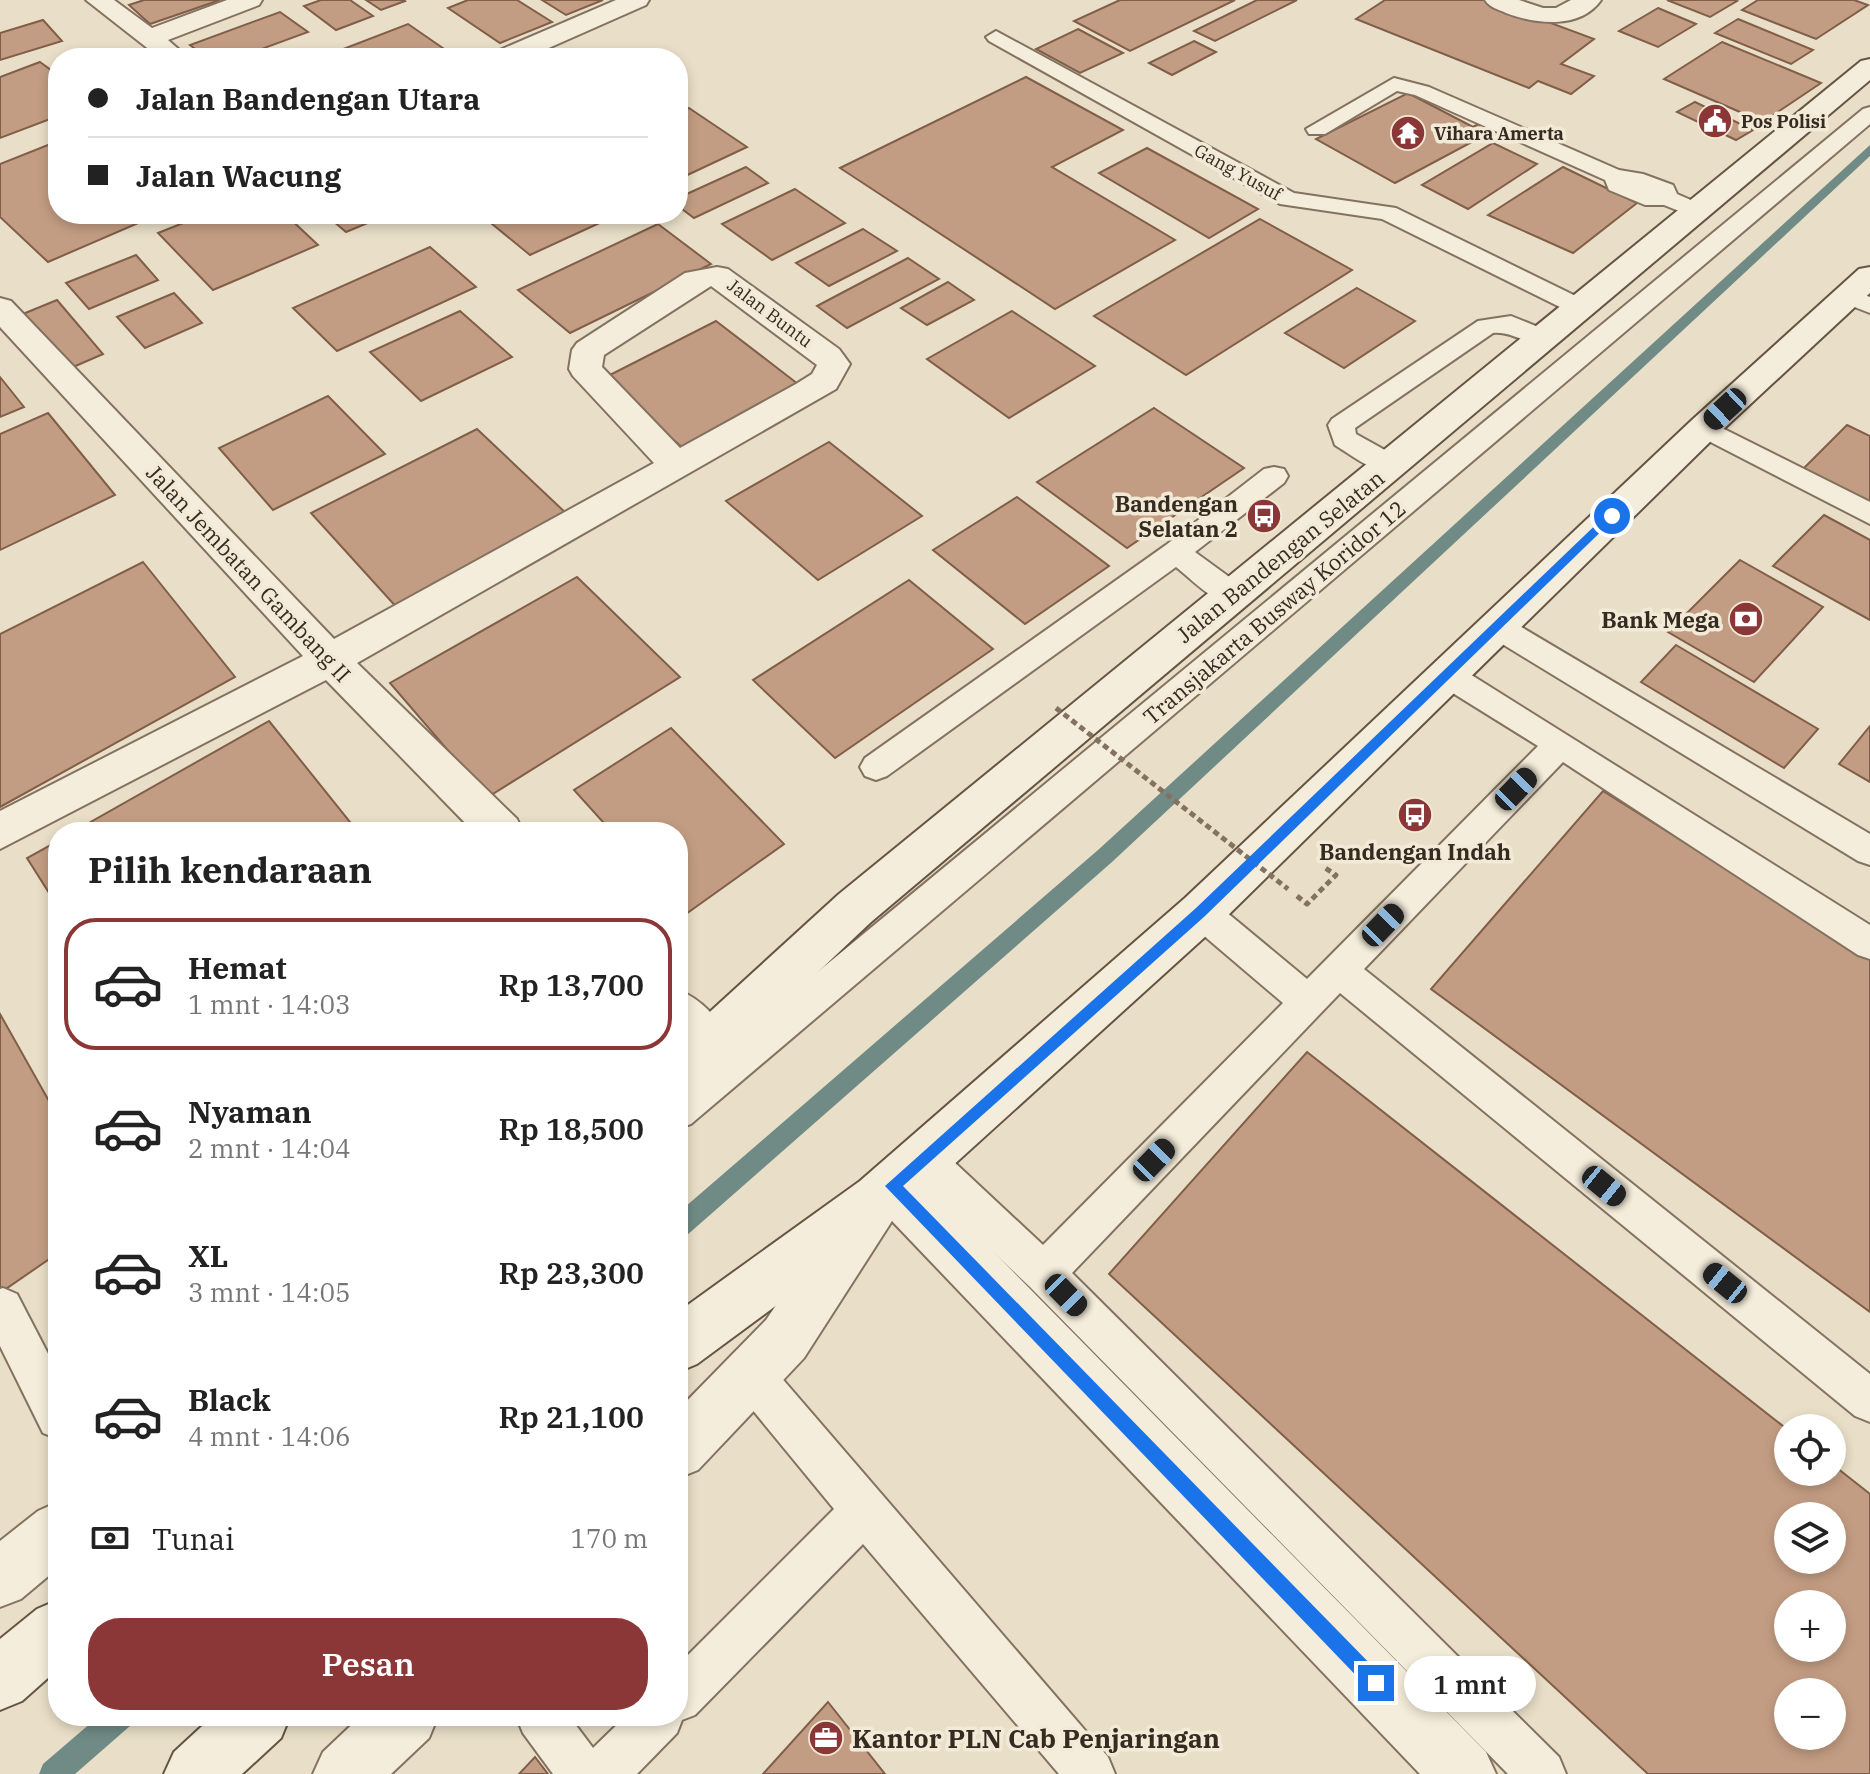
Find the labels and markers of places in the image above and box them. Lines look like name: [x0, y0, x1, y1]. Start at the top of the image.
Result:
public building icon: Pos Polisi: [1696, 102, 1734, 140]
place label: Pos Polisi: [1741, 110, 1826, 133]
temple icon: Vihara Amerta: [1389, 114, 1427, 152]
place label: Vihara Amerta: [1434, 122, 1564, 145]
place label: Bandengan Selatan 2: [1115, 489, 1238, 543]
bus stop icon: Bandengan Selatan 2: [1245, 497, 1283, 535]
bank icon: Bank Mega: [1727, 600, 1765, 638]
place label: Bank Mega: [1601, 605, 1720, 634]
bus stop icon: Bandengan Indah: [1396, 796, 1434, 834]
place label: Bandengan Indah: [1319, 837, 1511, 866]
office icon: Kantor PLN Cab Penjaringan: [807, 1719, 845, 1757]
place label: Kantor PLN Cab Penjaringan: [852, 1721, 1220, 1755]

